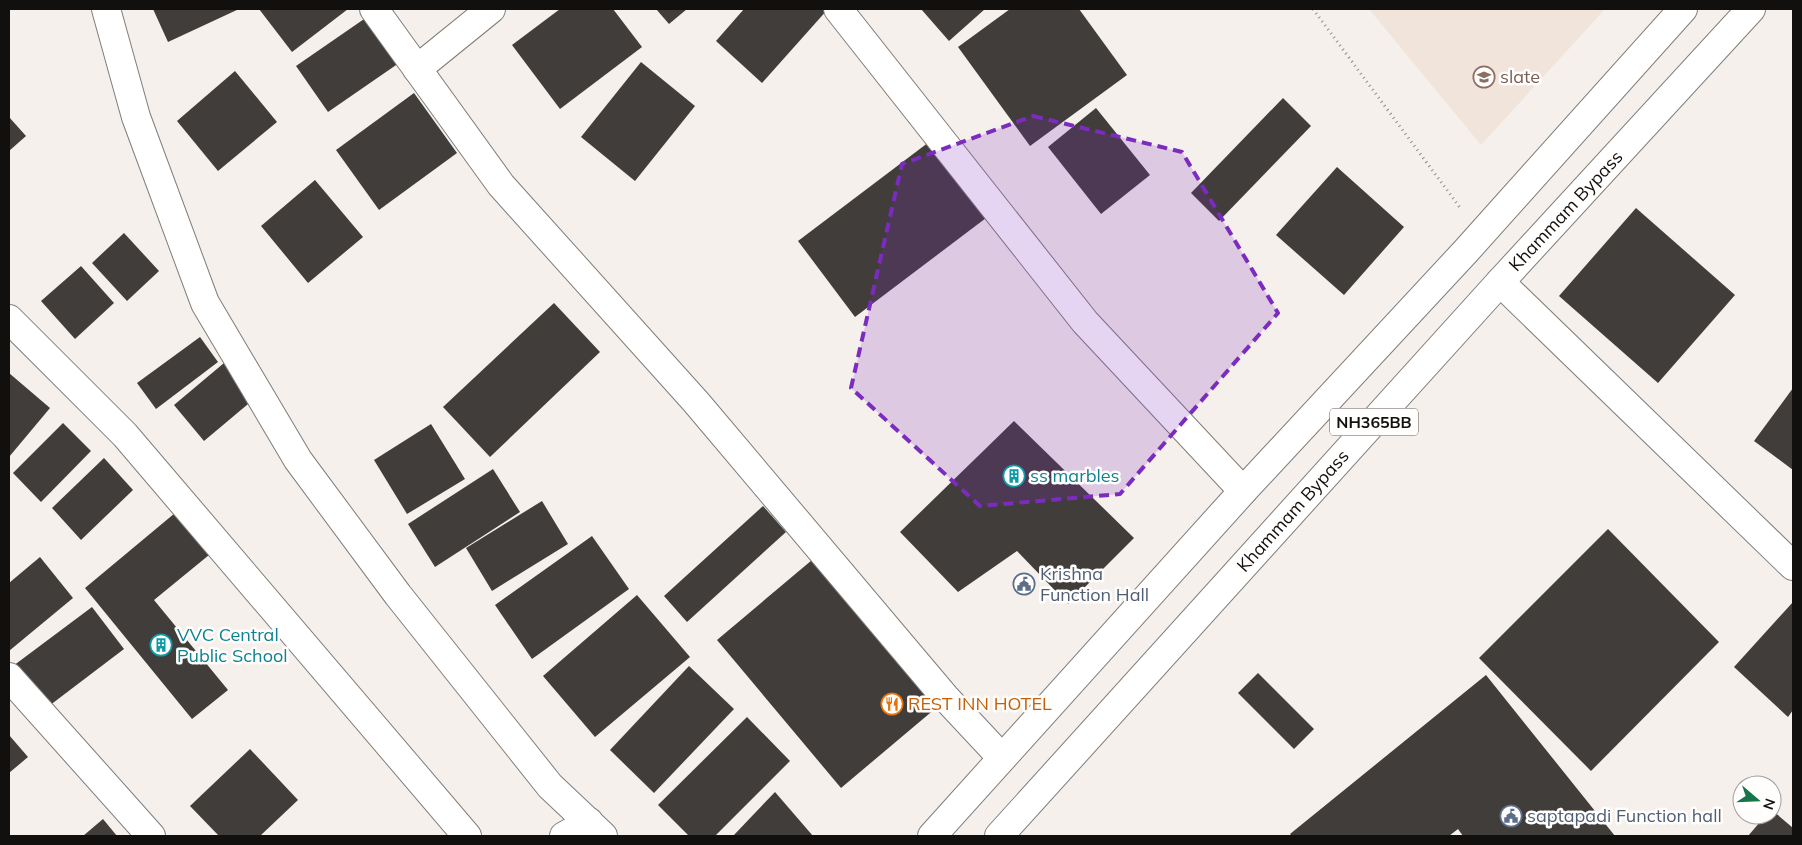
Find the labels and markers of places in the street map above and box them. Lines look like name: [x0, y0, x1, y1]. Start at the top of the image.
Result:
school or university icon: slate: [1472, 65, 1496, 89]
place label: slate: [1500, 65, 1540, 88]
building icon: ss marbles: [1002, 464, 1026, 488]
place label: ss marbles: [1030, 464, 1120, 487]
place label: Krishna Function Hall: [1040, 562, 1149, 606]
public building icon: Krishna Function Hall: [1012, 572, 1036, 596]
place label: VVC Central Public School: [177, 623, 287, 667]
building icon: VVC Central Public School: [149, 633, 173, 657]
restaurant icon: REST INN HOTEL: [880, 692, 904, 716]
place label: REST INN HOTEL: [908, 692, 1052, 715]
public building icon: saptapadi Function hall: [1499, 804, 1523, 828]
place label: saptapadi Function hall: [1527, 804, 1722, 827]

